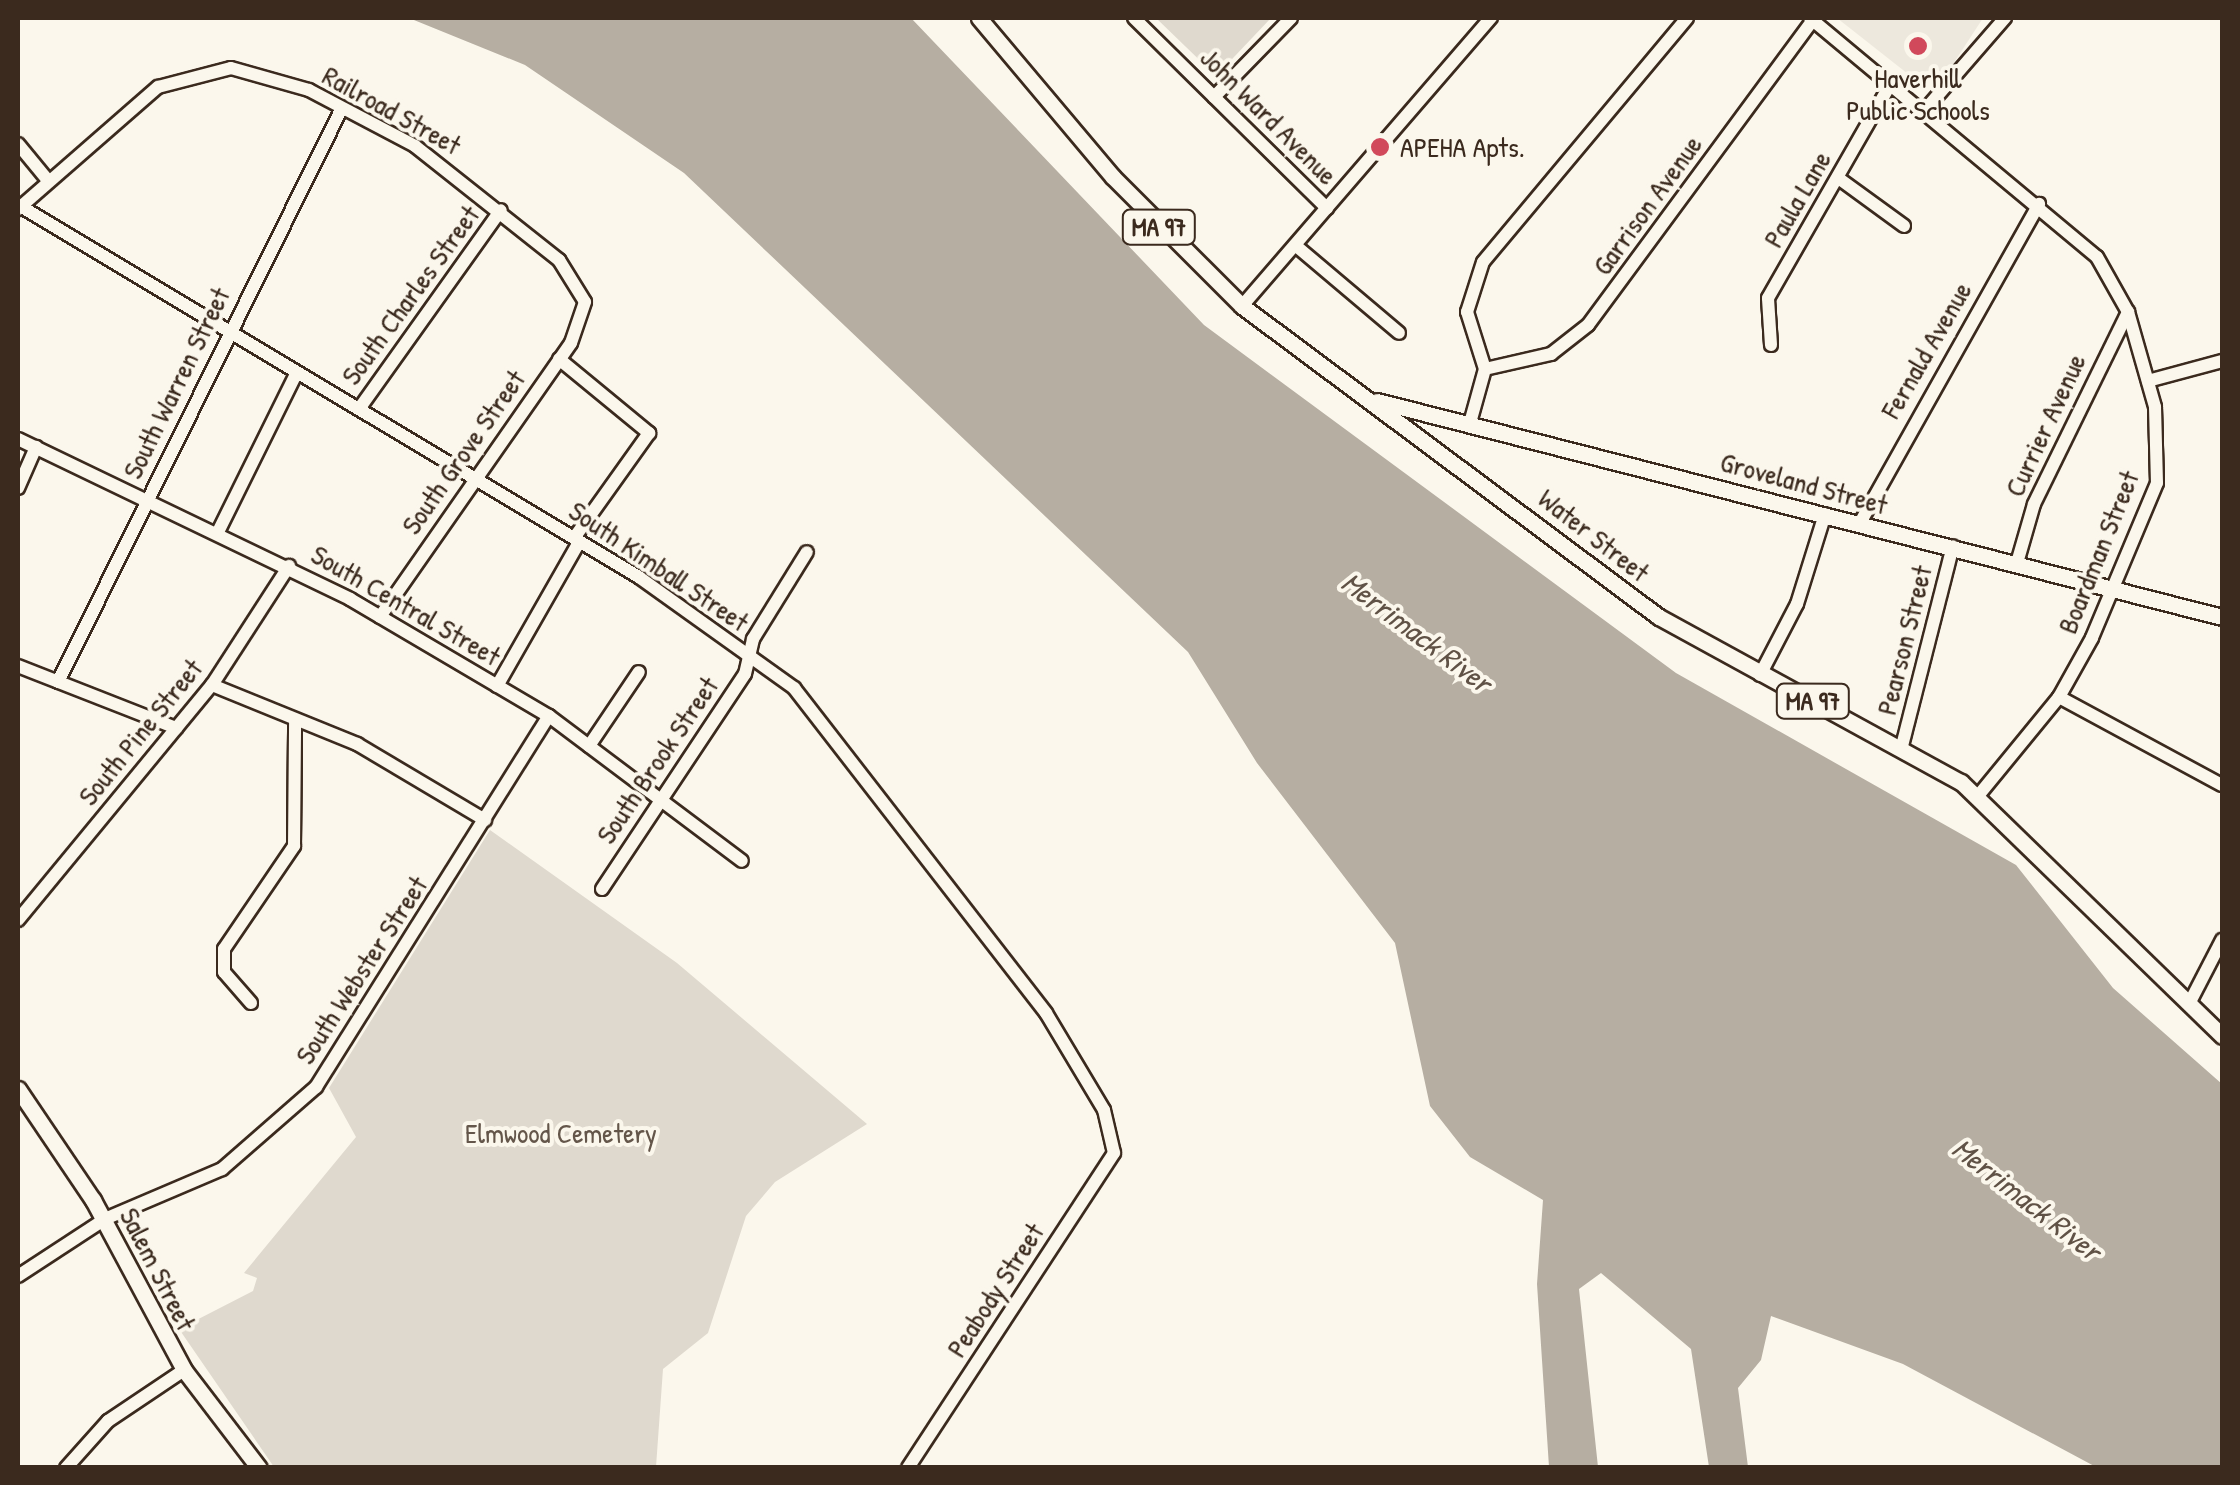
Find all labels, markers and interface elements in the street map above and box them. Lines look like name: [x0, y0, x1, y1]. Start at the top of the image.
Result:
marker: Haverhill Public Schools: [1907, 35, 1929, 57]
street label: John Ward Avenue: [1194, 41, 1344, 191]
street label: Railroad Street: [317, 58, 467, 162]
place label: Haverhill Public Schools: [1846, 61, 1990, 127]
street label: Garrison Avenue: [1585, 129, 1709, 281]
place label: APEHA Apts.: [1400, 130, 1525, 164]
marker: APEHA Apts.: [1369, 136, 1391, 158]
street label: Paula Lane: [1756, 145, 1838, 253]
street label: South Charles Street: [334, 199, 486, 391]
road number: MA 97: [1122, 207, 1196, 247]
street label: Fernald Avenue: [1873, 276, 1979, 424]
street label: South Warren Street: [115, 282, 237, 484]
street label: Currier Avenue: [1997, 348, 2093, 502]
street label: South Grove Street: [394, 363, 532, 541]
street label: Groveland Street: [1717, 445, 1891, 521]
street label: Boardman Street: [2050, 466, 2146, 638]
street label: Water Street: [1532, 481, 1656, 589]
street label: South Kimball Street: [563, 494, 755, 638]
street label: South Central Street: [305, 537, 507, 673]
street label: Pearson Street: [1869, 562, 1939, 718]
water label: Merrimack River: [1335, 564, 1499, 700]
street label: South Pine Street: [71, 652, 209, 812]
street label: South Brook Street: [589, 670, 725, 850]
road number: MA 97: [1776, 681, 1850, 721]
street label: South Webster Street: [288, 870, 434, 1070]
park label: Elmwood Cemetery: [465, 1116, 657, 1150]
water label: Merrimack River: [1946, 1130, 2108, 1268]
street label: Salem Street: [113, 1202, 203, 1336]
street label: Peabody Street: [939, 1217, 1051, 1363]

